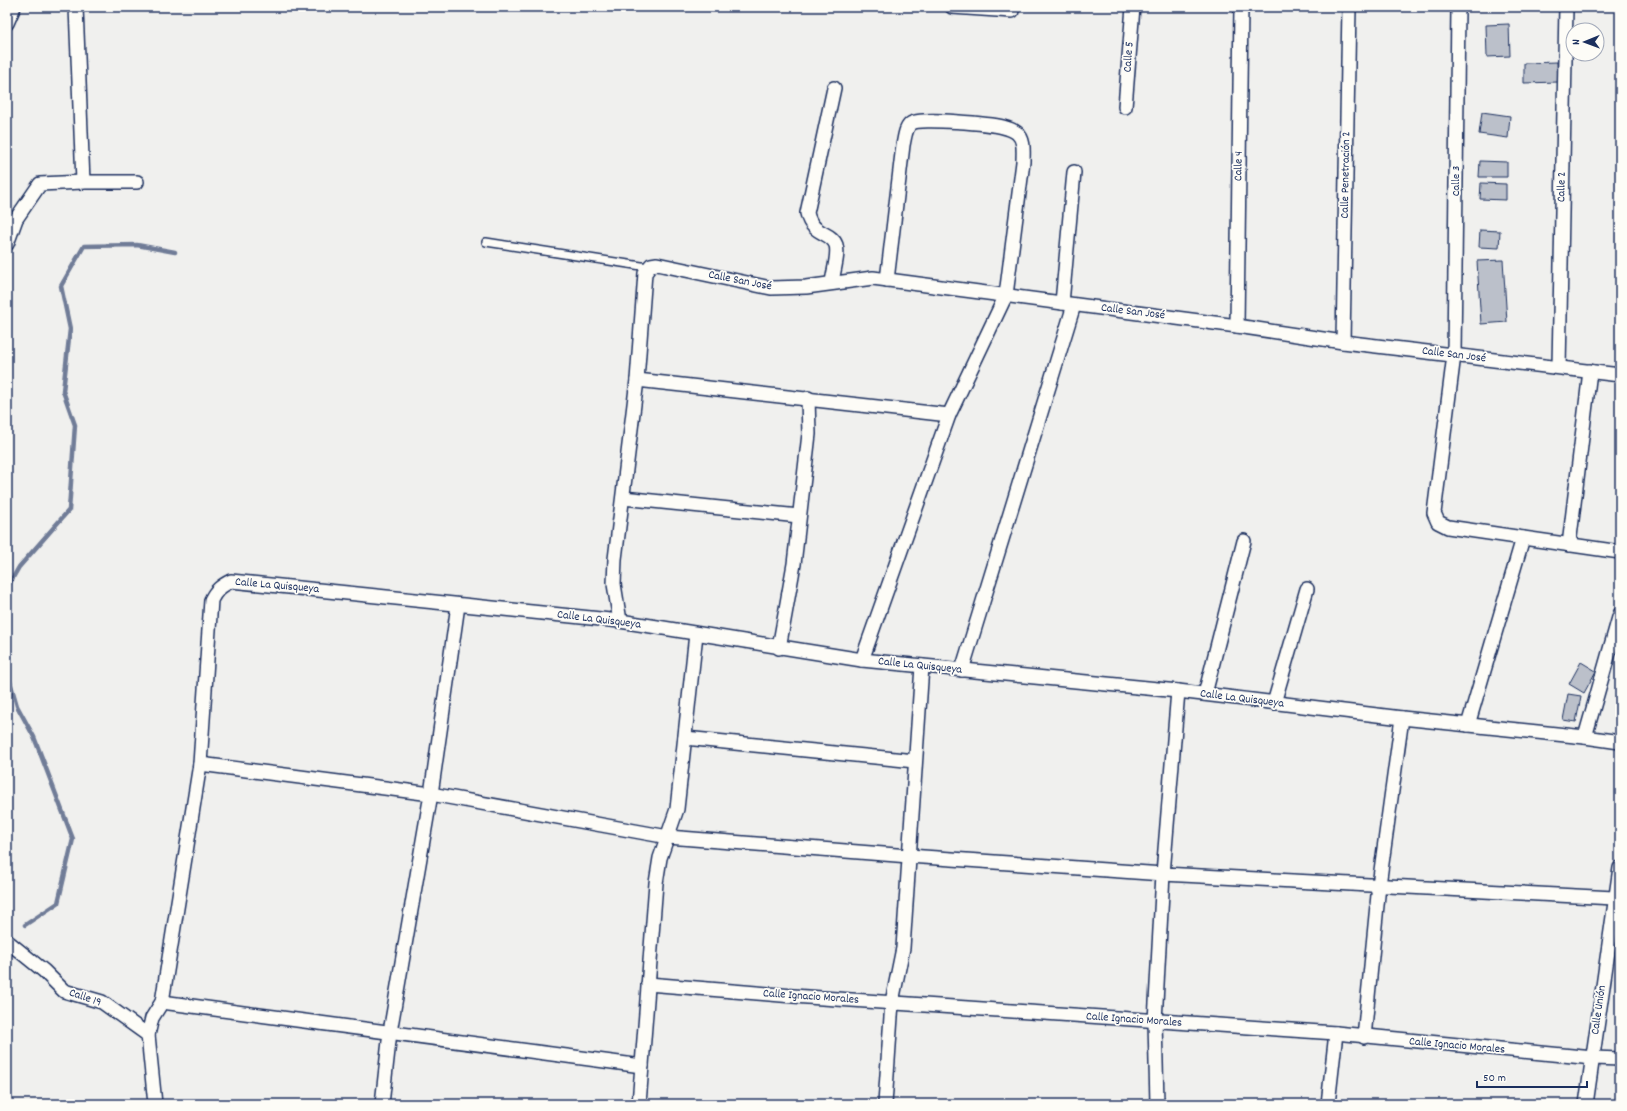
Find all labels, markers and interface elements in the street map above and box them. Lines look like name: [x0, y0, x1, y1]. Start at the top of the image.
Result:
north arrow: [1565, 22, 1605, 62]
text: N: [1569, 39, 1585, 45]
street label: Calle 5: [1119, 41, 1139, 73]
street label: Calle Penetración 2: [1337, 131, 1355, 219]
street label: Calle 4: [1230, 151, 1248, 181]
street label: Calle 3: [1448, 166, 1465, 196]
street label: Calle 2: [1553, 172, 1571, 202]
street label: Calle San José: [707, 267, 773, 295]
street label: Calle San José: [1100, 300, 1166, 324]
street label: Calle San José: [1421, 343, 1487, 367]
street label: Calle La Quisqueya: [234, 574, 320, 598]
street label: Calle La Quisqueya: [556, 606, 642, 634]
street label: Calle La Quisqueya: [877, 653, 963, 679]
street label: Calle La Quisqueya: [1199, 685, 1285, 713]
street label: Calle Unión: [1587, 984, 1611, 1036]
street label: Calle 19: [66, 985, 104, 1011]
street label: Calle Ignacio Morales: [762, 985, 860, 1009]
street label: Calle Ignacio Morales: [1085, 1008, 1183, 1032]
street label: Calle Ignacio Morales: [1408, 1033, 1506, 1059]
scale bar: [1477, 1063, 1587, 1089]
text: 50 m: [1483, 1070, 1506, 1087]

